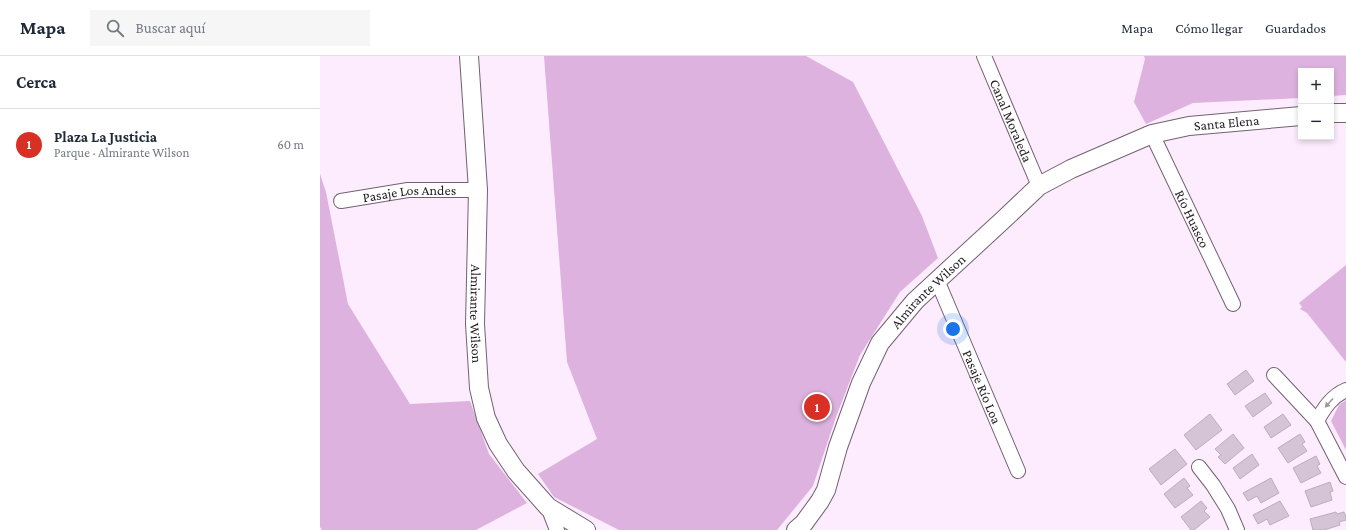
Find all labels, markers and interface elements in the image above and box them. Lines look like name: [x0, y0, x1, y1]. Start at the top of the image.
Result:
search box: [90, 10, 370, 46]
text: Mapa: [20, 17, 66, 38]
icon: search: [104, 17, 126, 39]
text: Buscar aquí: [136, 20, 205, 36]
text: Mapa: [1121, 20, 1153, 36]
text: Cómo llegar: [1175, 20, 1243, 36]
text: Guardados: [1265, 20, 1326, 36]
map controls: [1298, 68, 1334, 140]
button: +: [1298, 68, 1334, 104]
text: Cerca: [16, 73, 56, 92]
street label: Canal Moraleda: [987, 77, 1036, 165]
button: −: [1298, 104, 1334, 140]
street label: Santa Elena: [1193, 112, 1260, 134]
text: Plaza La Justicia: [54, 129, 157, 145]
text: 1: [27, 137, 31, 152]
text: 60 m: [277, 137, 304, 152]
text: Parque · Almirante Wilson: [54, 145, 189, 160]
street label: Pasaje Los Andes: [361, 182, 456, 205]
street label: Río Huasco: [1172, 187, 1213, 250]
street label: Almirante Wilson: [888, 251, 969, 332]
street label: Almirante Wilson: [467, 264, 485, 364]
your location: [943, 319, 963, 339]
street label: Pasaje Río Loa: [960, 347, 1005, 427]
pin: 1: [804, 392, 830, 422]
one-way arrow: [1325, 398, 1334, 408]

